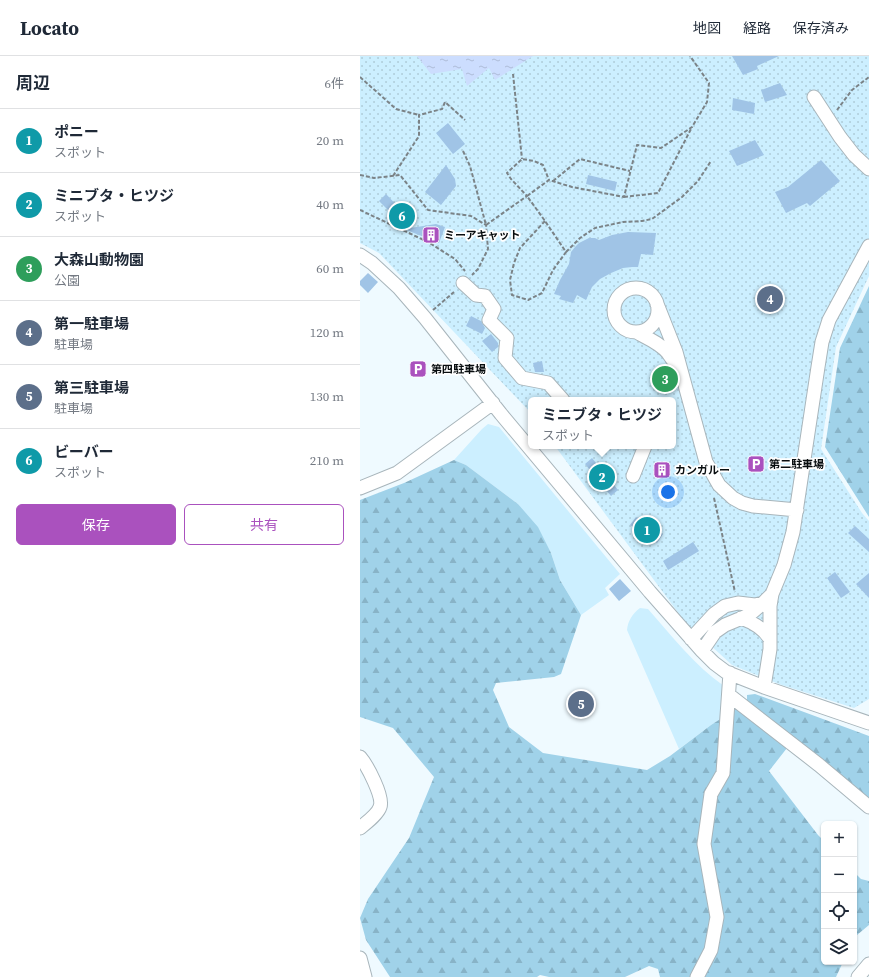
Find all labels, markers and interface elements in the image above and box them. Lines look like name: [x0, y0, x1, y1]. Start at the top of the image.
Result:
text: Locato: [20, 15, 79, 41]
text: 地図: [693, 18, 721, 38]
text: 経路: [743, 18, 771, 38]
text: 保存済み: [793, 18, 849, 38]
text: 周辺: [16, 71, 50, 95]
text: 6件: [324, 75, 344, 92]
text: ポニー: [54, 121, 99, 142]
text: 1: [25, 132, 33, 149]
text: 20 m: [316, 132, 344, 149]
text: スポット: [54, 144, 106, 161]
text: ミニブタ・ヒツジ: [54, 185, 174, 206]
text: 2: [25, 196, 33, 213]
text: 40 m: [316, 196, 344, 213]
pin: 6: [389, 201, 415, 231]
text: スポット: [54, 208, 106, 225]
building icon: ミーアキャット: [421, 225, 441, 245]
place label: ミーアキャット: [444, 228, 521, 243]
text: 大森山動物園: [54, 249, 144, 270]
text: 3: [25, 260, 33, 277]
text: 60 m: [316, 260, 344, 277]
text: 公園: [54, 272, 80, 289]
pin: 4: [757, 284, 783, 314]
text: 第一駐車場: [54, 313, 129, 334]
text: 4: [25, 324, 33, 341]
text: 120 m: [310, 324, 344, 341]
text: 駐車場: [54, 336, 93, 353]
parking icon: 第四駐車場: [408, 359, 428, 379]
place label: 第四駐車場: [431, 362, 486, 377]
pin: 3: [652, 364, 678, 394]
text: 第三駐車場: [54, 377, 129, 398]
text: 5: [25, 388, 33, 405]
text: 130 m: [310, 388, 344, 405]
popup: [528, 397, 676, 449]
text: 駐車場: [54, 400, 93, 417]
text: ミニブタ・ヒツジ: [542, 404, 662, 425]
text: スポット: [542, 427, 594, 444]
text: ビーバー: [54, 441, 114, 462]
text: 6: [25, 452, 33, 469]
text: 210 m: [310, 452, 344, 469]
parking icon: 第二駐車場: [746, 454, 766, 474]
place label: 第二駐車場: [769, 457, 824, 472]
building icon: カンガルー: [652, 460, 672, 480]
pin: 2: [589, 462, 615, 492]
place label: カンガルー: [675, 463, 730, 478]
text: スポット: [54, 464, 106, 481]
your location: [658, 482, 678, 502]
button: 保存: [16, 504, 176, 545]
button: 共有: [184, 504, 344, 545]
pin: 1: [634, 515, 660, 545]
pin: 5: [568, 689, 594, 719]
map controls: [821, 821, 857, 965]
button: +: [821, 821, 857, 857]
button: −: [821, 857, 857, 893]
button: locate: [821, 893, 857, 929]
button: layers: [821, 929, 857, 965]

